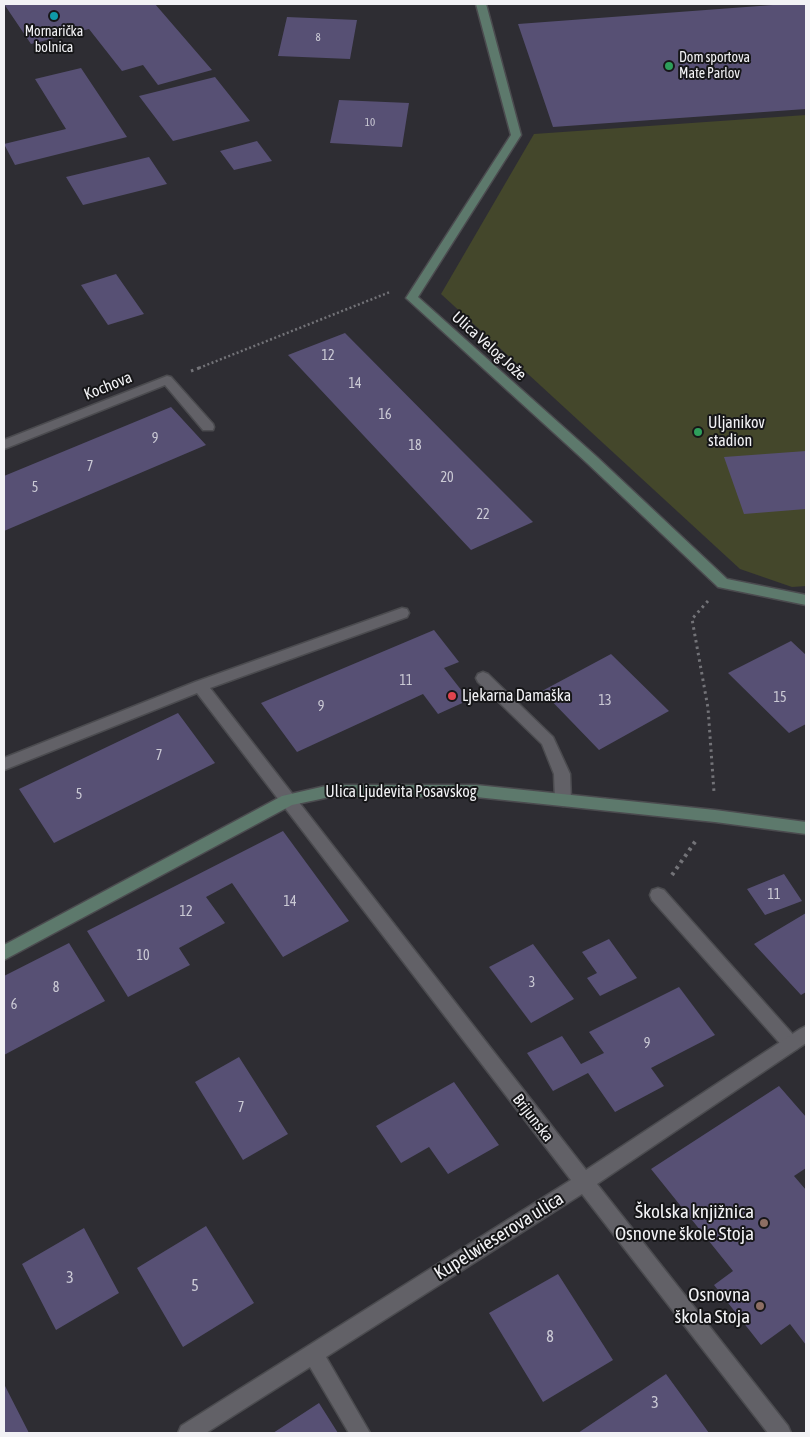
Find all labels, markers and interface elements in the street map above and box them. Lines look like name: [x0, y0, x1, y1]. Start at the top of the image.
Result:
marker: Mornarička bolnica: [48, 10, 60, 22]
place label: Mornarička bolnica: [25, 24, 83, 56]
house number: 8: [315, 31, 321, 45]
place label: Dom sportova Mate Parlov: [679, 50, 750, 82]
marker: Dom sportova Mate Parlov: [663, 60, 675, 72]
house number: 10: [365, 116, 375, 130]
street label: Ulica Velog Jože: [448, 308, 530, 384]
house number: 12: [321, 348, 335, 364]
street label: Kochova: [81, 368, 135, 404]
house number: 14: [348, 376, 362, 392]
house number: 16: [378, 407, 392, 423]
place label: Uljanikov stadion: [708, 413, 765, 451]
marker: Uljanikov stadion: [692, 426, 704, 438]
house number: 9: [152, 431, 158, 447]
house number: 18: [408, 438, 422, 454]
house number: 7: [87, 459, 93, 475]
house number: 20: [440, 470, 454, 486]
house number: 5: [32, 480, 38, 496]
house number: 22: [476, 507, 490, 523]
house number: 11: [399, 673, 413, 689]
place label: Ljekarna Damaška: [462, 686, 571, 706]
marker: Ljekarna Damaška: [446, 690, 458, 702]
house number: 15: [773, 690, 787, 706]
house number: 13: [598, 693, 612, 709]
house number: 9: [318, 699, 324, 715]
house number: 7: [156, 748, 162, 764]
street label: Ulica Ljudevita Posavskog: [325, 782, 477, 802]
house number: 5: [76, 787, 82, 803]
house number: 11: [767, 887, 781, 903]
house number: 14: [283, 894, 297, 910]
house number: 12: [179, 904, 193, 920]
house number: 10: [136, 948, 150, 964]
house number: 3: [529, 975, 535, 991]
house number: 8: [53, 980, 59, 996]
house number: 6: [11, 997, 17, 1013]
house number: 9: [644, 1036, 650, 1052]
street label: Brijunska: [508, 1090, 558, 1146]
house number: 7: [238, 1100, 244, 1116]
street label: Kupelwieserova ulica: [430, 1187, 568, 1285]
place label: Školska knjižnica Osnovne škole Stoja: [615, 1201, 754, 1245]
marker: Školska knjižnica Osnovne škole Stoja: [758, 1217, 770, 1229]
house number: 3: [66, 1268, 74, 1288]
house number: 5: [191, 1276, 199, 1296]
place label: Osnovna škola Stoja: [675, 1284, 750, 1328]
marker: Osnovna škola Stoja: [754, 1300, 766, 1312]
house number: 8: [546, 1327, 554, 1347]
house number: 3: [651, 1393, 659, 1413]

